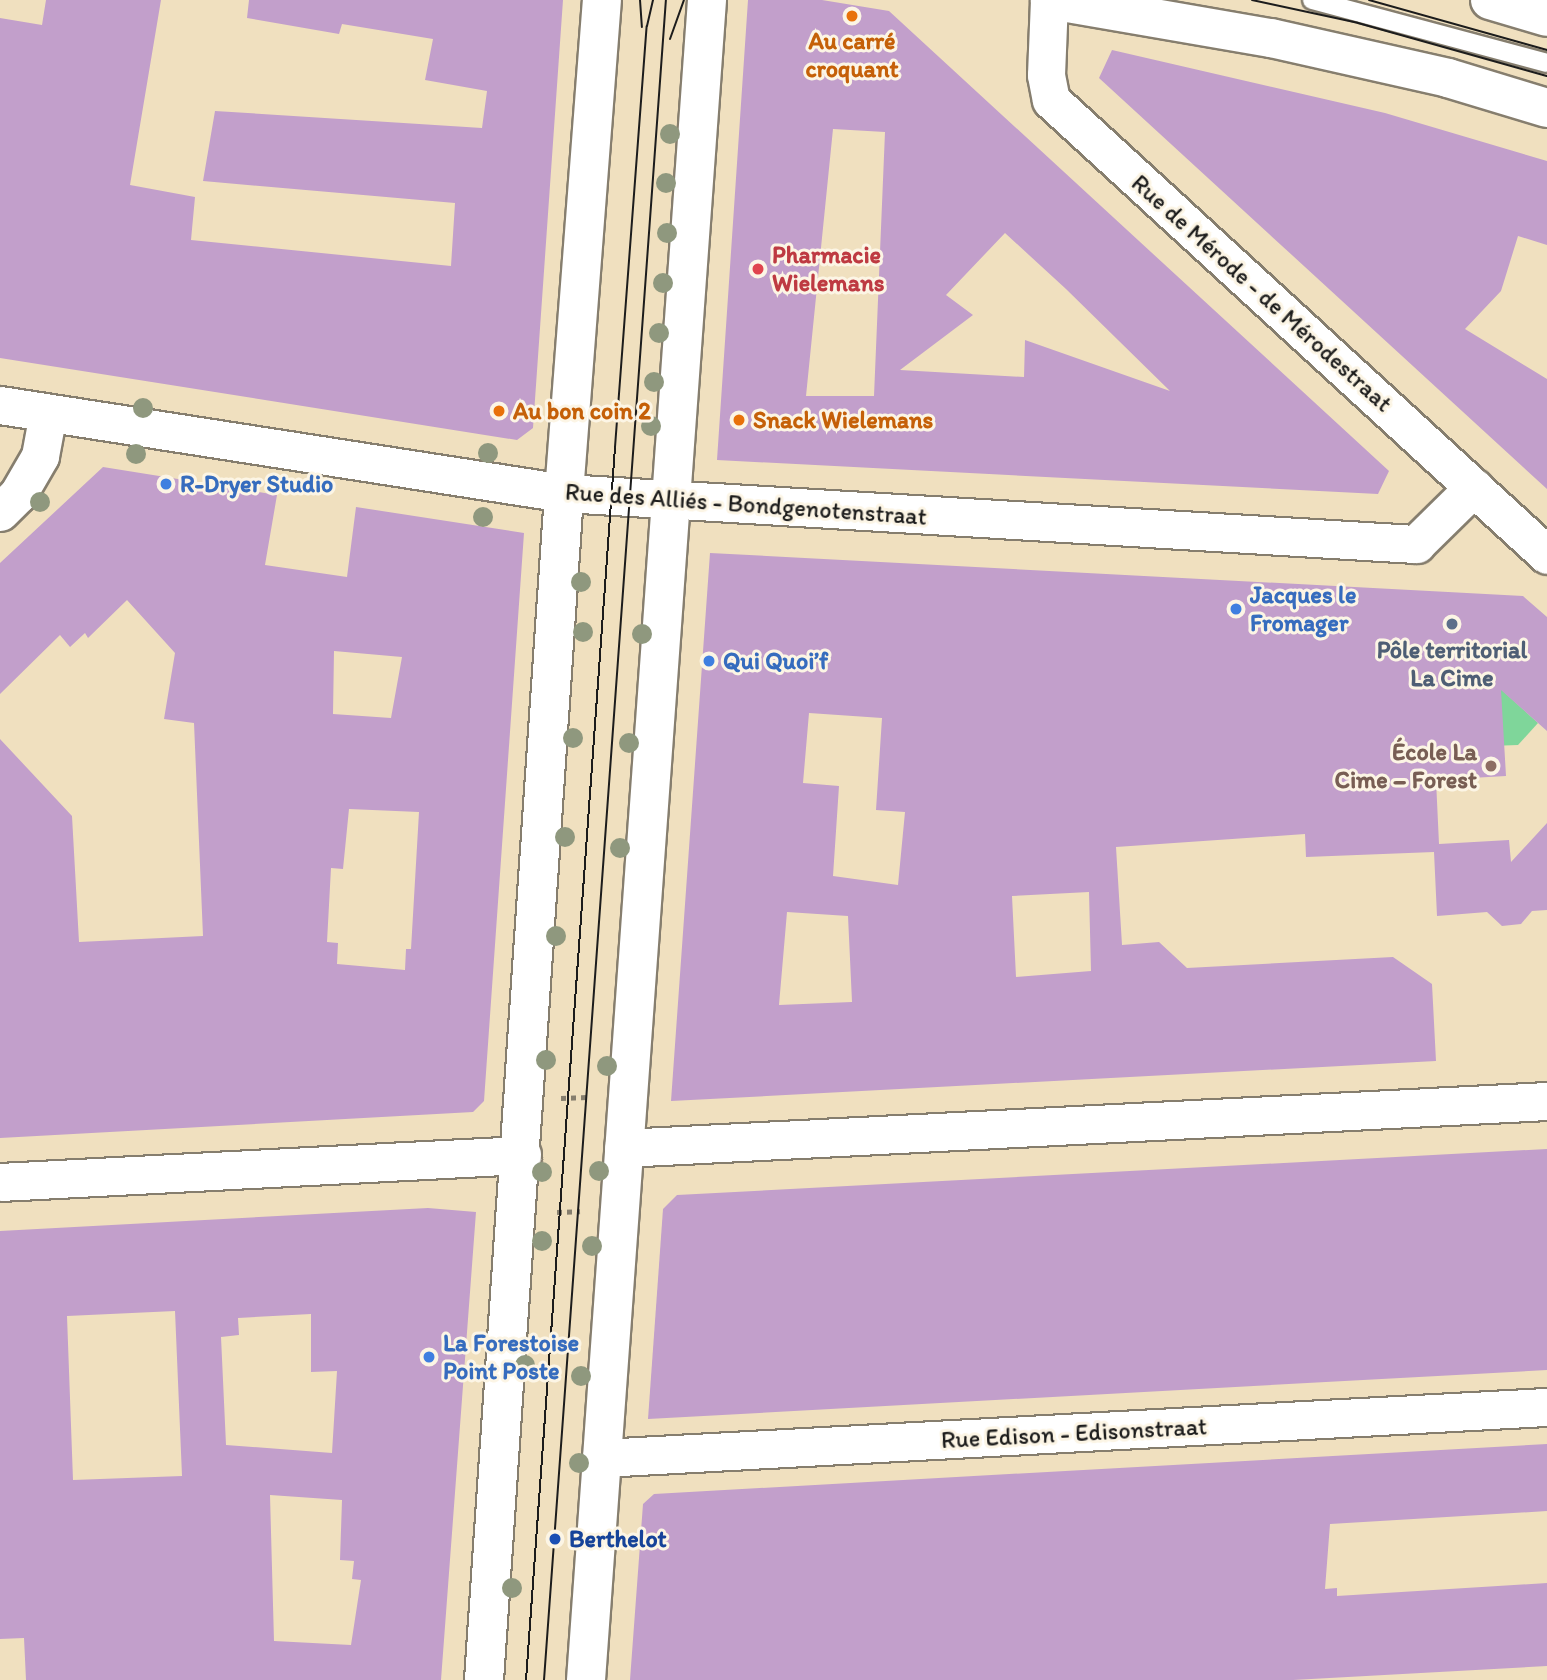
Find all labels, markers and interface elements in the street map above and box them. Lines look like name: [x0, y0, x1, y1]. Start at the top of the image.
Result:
marker: Au carré croquant: [844, 8, 860, 24]
place label: Au carré croquant: [806, 27, 898, 83]
street label: Rue de Mérode - de Mérodestraat: [1126, 168, 1398, 418]
place label: Pharmacie Wielemans: [772, 241, 885, 297]
marker: Pharmacie Wielemans: [750, 261, 766, 277]
place label: Au bon coin 2: [513, 397, 650, 425]
marker: Au bon coin 2: [491, 403, 507, 419]
place label: Snack Wielemans: [753, 406, 934, 434]
marker: Snack Wielemans: [731, 412, 747, 428]
place label: R-Dryer Studio: [180, 470, 333, 498]
marker: R-Dryer Studio: [158, 476, 174, 492]
street label: Rue des Alliés - Bondgenotenstraat: [564, 477, 928, 531]
place label: Jacques le Fromager: [1250, 581, 1356, 637]
marker: Jacques le Fromager: [1228, 601, 1244, 617]
marker: Pôle territorial La Cime: [1444, 616, 1460, 632]
place label: Pôle territorial La Cime: [1377, 636, 1527, 692]
place label: Qui Quoi’f: [723, 647, 828, 675]
marker: Qui Quoi’f: [701, 653, 717, 669]
place label: École La Cime – Forest: [1335, 738, 1477, 794]
marker: École La Cime – Forest: [1483, 758, 1499, 774]
place label: La Forestoise Point Poste: [443, 1329, 578, 1385]
marker: La Forestoise Point Poste: [421, 1349, 437, 1365]
street label: Rue Edison - Edisonstraat: [940, 1412, 1208, 1454]
place label: Berthelot: [569, 1525, 667, 1553]
marker: Berthelot: [547, 1531, 563, 1547]

